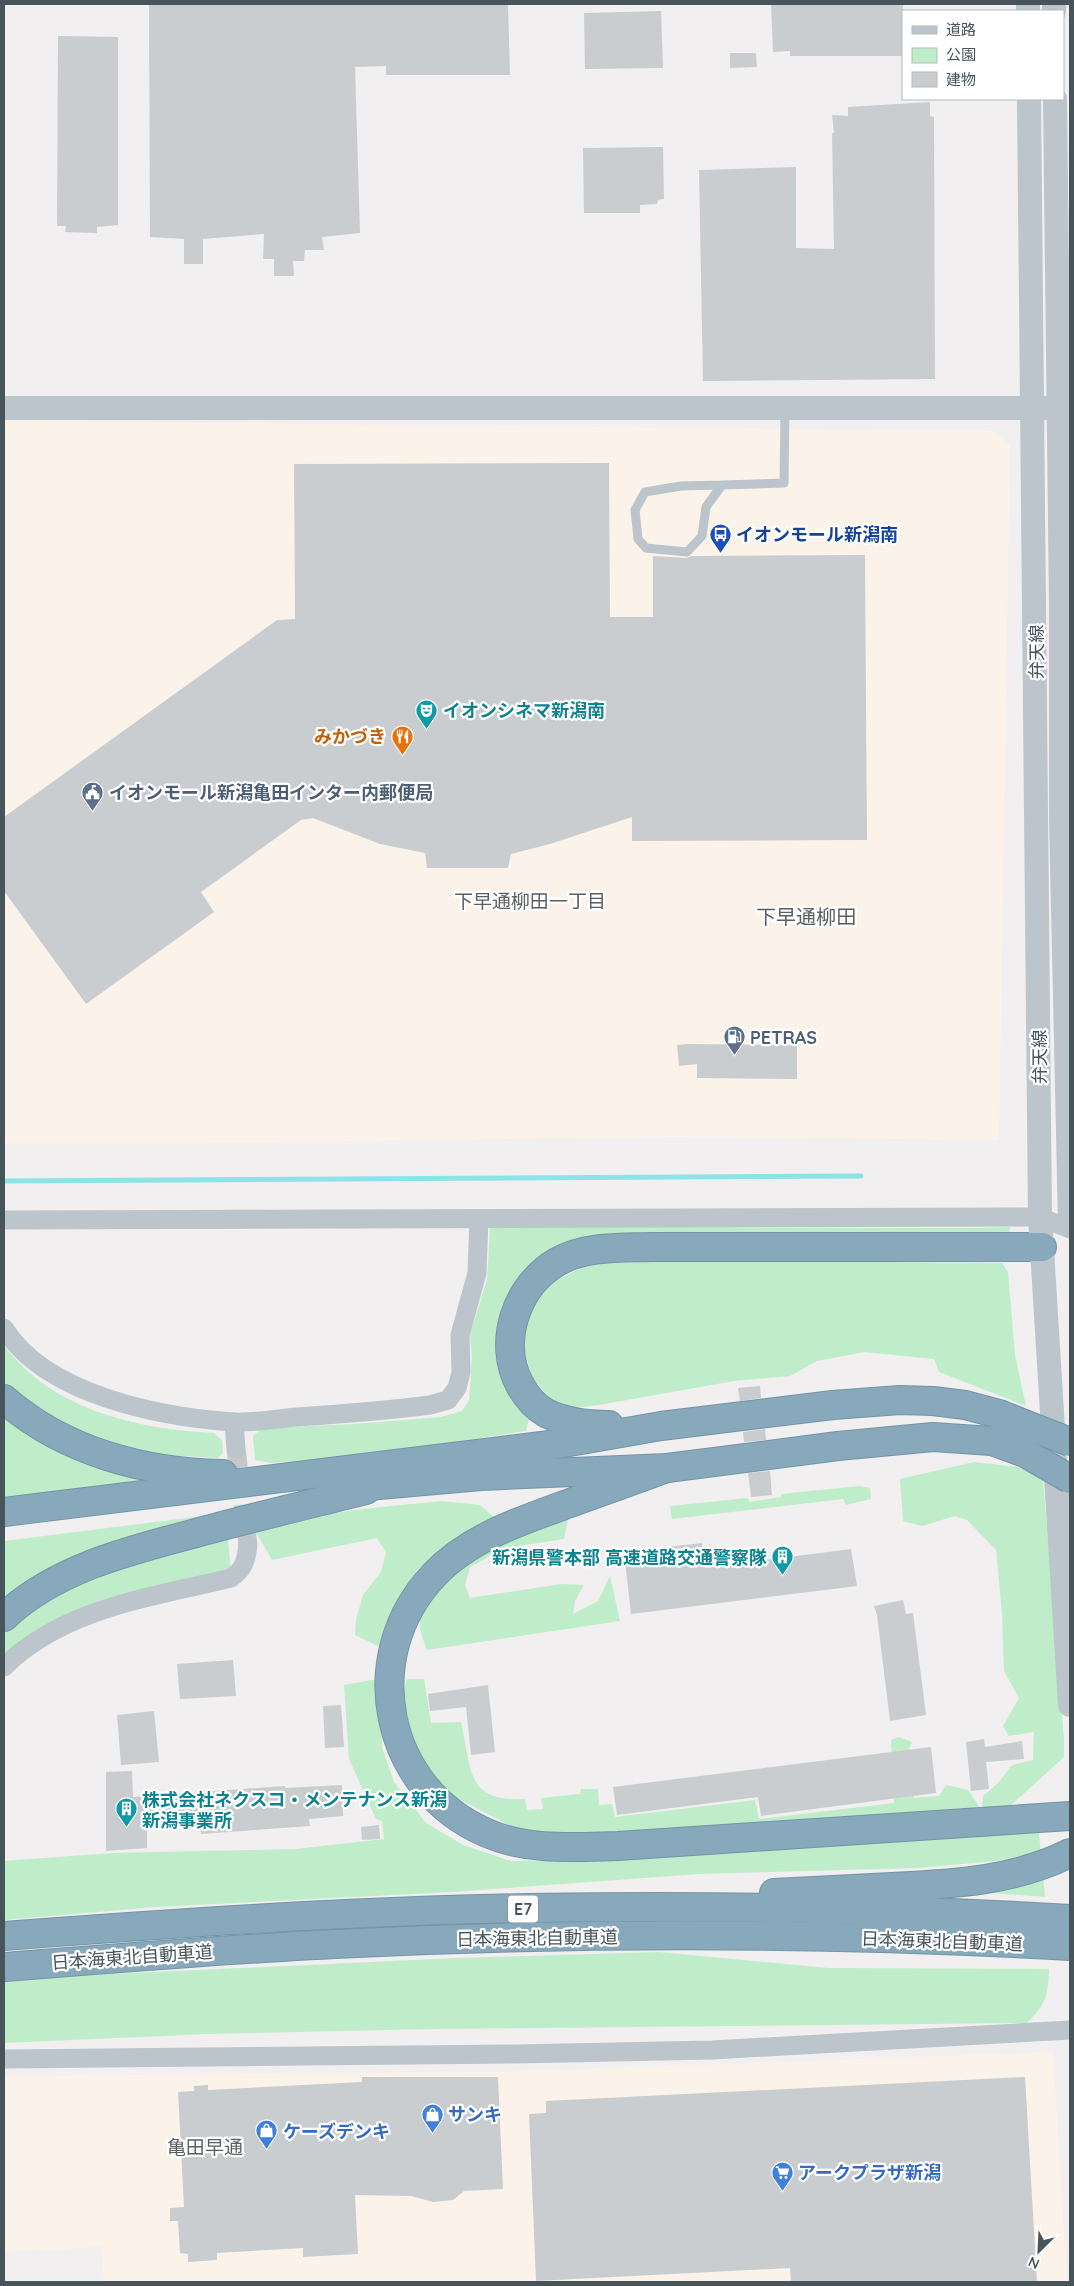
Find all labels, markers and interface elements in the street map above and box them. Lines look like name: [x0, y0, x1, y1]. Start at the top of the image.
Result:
legend: [902, 10, 1064, 100]
text: 道路: [946, 20, 976, 39]
text: 公園: [946, 45, 976, 64]
text: 建物: [946, 70, 976, 89]
bus stop icon: イオンモール新潟南: [708, 522, 732, 553]
place label: イオンモール新潟南: [736, 523, 898, 546]
street label: 弁天線: [1025, 625, 1048, 679]
theatre icon: イオンシネマ新潟南: [415, 698, 439, 729]
place label: イオンシネマ新潟南: [443, 699, 605, 722]
restaurant icon: みかづき: [390, 724, 414, 755]
place label: みかづき: [314, 725, 386, 748]
public building icon: イオンモール新潟亀田インター内郵便局: [81, 780, 105, 811]
place label: イオンモール新潟亀田インター内郵便局: [109, 781, 433, 804]
district label: 下早通柳田一丁目: [454, 889, 606, 913]
district label: 下早通柳田: [756, 904, 856, 929]
fuel station icon: PETRAS: [722, 1025, 746, 1056]
place label: PETRAS: [750, 1026, 817, 1049]
street label: 弁天線: [1028, 1030, 1051, 1084]
building icon: 新潟県警本部 高速道路交通警察隊: [771, 1545, 795, 1576]
place label: 新潟県警本部 高速道路交通警察隊: [492, 1546, 767, 1569]
place label: 株式会社ネクスコ・メンテナンス新潟 新潟事業所: [142, 1788, 447, 1832]
building icon: 株式会社ネクスコ・メンテナンス新潟 新潟事業所: [114, 1797, 138, 1828]
road number: E7: [508, 1896, 538, 1922]
street label: 日本海東北自動車道: [456, 1925, 618, 1951]
street label: 日本海東北自動車道: [861, 1927, 1023, 1955]
street label: 日本海東北自動車道: [50, 1940, 214, 1974]
shop icon: サンキ: [420, 2102, 444, 2133]
place label: サンキ: [448, 2103, 502, 2126]
shop icon: ケーズデンキ: [255, 2119, 279, 2150]
place label: ケーズデンキ: [283, 2120, 390, 2143]
district label: 亀田早通: [167, 2135, 243, 2159]
supermarket icon: アークプラザ新潟: [770, 2160, 794, 2191]
place label: アークプラザ新潟: [798, 2161, 941, 2184]
north arrow: [1014, 2226, 1064, 2276]
text: N: [1025, 2253, 1042, 2273]

